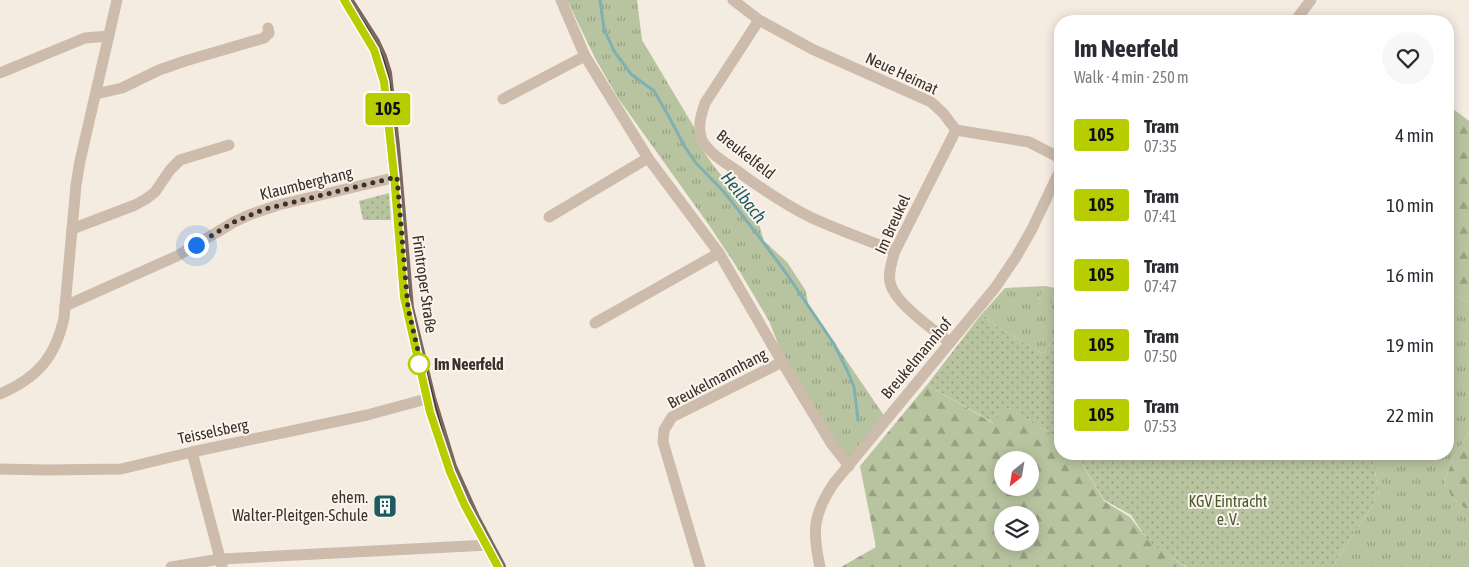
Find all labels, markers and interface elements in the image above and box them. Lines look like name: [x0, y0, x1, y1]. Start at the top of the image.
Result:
button: heart: [1382, 32, 1434, 84]
text: Im Neerfeld: [1074, 35, 1178, 62]
street label: Neue Heimat: [863, 48, 941, 98]
text: Walk · 4 min · 250 m: [1074, 68, 1188, 86]
line badge: 105: [359, 93, 417, 125]
text: 105: [375, 98, 401, 119]
text: Tram: [1144, 115, 1179, 137]
text: 105: [1089, 124, 1114, 145]
text: 4 min: [1395, 124, 1434, 146]
street label: Breukelfeld: [713, 126, 779, 182]
text: 07:35: [1144, 137, 1177, 155]
street label: Klaumberghang: [258, 163, 354, 204]
water label: Heilbach: [717, 167, 771, 227]
text: Tram: [1144, 185, 1179, 207]
street label: Im Breukel: [871, 191, 913, 257]
text: 105: [1089, 194, 1114, 215]
text: 10 min: [1386, 194, 1434, 216]
text: 07:41: [1144, 207, 1177, 225]
your location: [184, 233, 209, 258]
street label: Frintroper Straße: [408, 234, 441, 334]
text: Tram: [1144, 255, 1179, 277]
text: 105: [1089, 264, 1114, 285]
text: 16 min: [1386, 264, 1434, 286]
text: 07:47: [1144, 277, 1177, 295]
street label: Breukelmannhof: [877, 314, 955, 402]
text: Tram: [1144, 325, 1179, 347]
text: 105: [1089, 334, 1114, 355]
text: 19 min: [1386, 334, 1434, 356]
street label: Breukelmannhang: [664, 344, 770, 413]
text: 07:50: [1144, 347, 1177, 365]
marker: Im Neerfeld: [408, 353, 430, 375]
place label: Im Neerfeld: [434, 355, 504, 373]
text: Tram: [1144, 395, 1179, 417]
text: 105: [1089, 404, 1114, 425]
text: 22 min: [1386, 404, 1434, 426]
street label: Teisselsberg: [176, 415, 250, 448]
text: 07:53: [1144, 417, 1177, 435]
north arrow: [994, 451, 1039, 496]
map controls: [994, 451, 1039, 551]
place label: ehem. Walter-Pleitgen-Schule: [232, 488, 368, 525]
park label: KGV Eintracht e. V.: [1189, 492, 1268, 528]
building icon: ehem. Walter-Pleitgen-Schule: [372, 493, 398, 519]
button: layers: [994, 506, 1039, 551]

